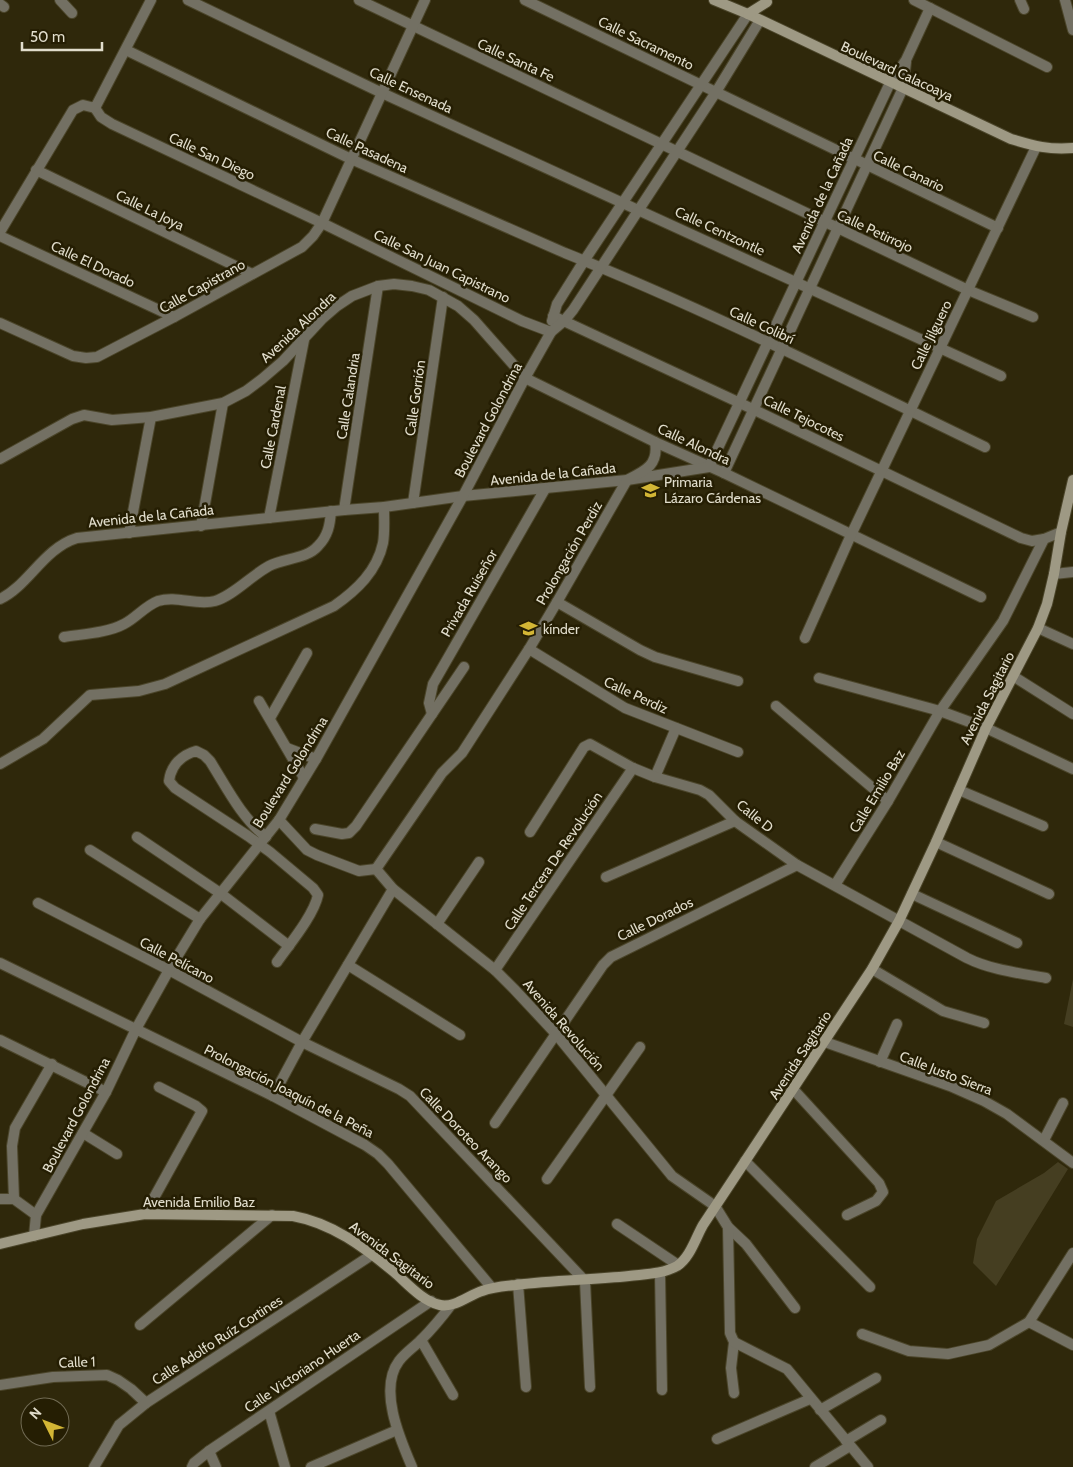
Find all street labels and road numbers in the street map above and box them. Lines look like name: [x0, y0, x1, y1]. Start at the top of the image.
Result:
street label: Calle Sacramento: [595, 12, 697, 74]
street label: Calle Santa Fe: [474, 34, 558, 86]
street label: Boulevard Calacoaya: [838, 37, 956, 105]
street label: Calle Ensenada: [367, 63, 456, 117]
street label: Calle Pasadena: [323, 123, 411, 177]
street label: Calle San Diego: [166, 128, 258, 184]
street label: Avenida de la Cañada: [787, 134, 857, 256]
street label: Calle Canario: [870, 146, 948, 196]
street label: Calle La Joya: [113, 186, 187, 234]
street label: Calle Centzontle: [672, 202, 768, 260]
street label: Calle Petirrojo: [834, 206, 916, 257]
street label: Calle San Juan Capistrano: [371, 225, 513, 307]
street label: Calle El Dorado: [48, 237, 138, 291]
street label: Calle Capistrano: [156, 255, 248, 317]
street label: Avenida Alondra: [257, 287, 340, 367]
street label: Calle Jilguero: [906, 297, 956, 373]
street label: Calle Colibrí: [727, 302, 797, 348]
street label: Calle Calandria: [332, 351, 364, 441]
street label: Calle Gorrión: [401, 359, 429, 437]
street label: Boulevard Golondrina: [450, 359, 526, 481]
street label: Calle Cardenal: [256, 383, 290, 470]
street label: Calle Tejocotes: [761, 391, 848, 445]
street label: Calle Alondra: [655, 419, 734, 469]
street label: Avenida de la Cañada: [489, 458, 617, 490]
street label: Prolongación Perdiz: [532, 498, 606, 608]
street label: Avenida de la Cañada: [87, 500, 215, 532]
street label: Privada Ruiseñor: [437, 546, 502, 640]
street label: Avenida Sagitario: [956, 648, 1018, 748]
street label: Calle Perdiz: [601, 672, 671, 718]
street label: Boulevard Golondrina: [248, 713, 332, 831]
street label: Calle Emilio Baz: [845, 746, 909, 836]
street label: Calle Tercera De Revolución: [500, 788, 606, 934]
street label: Calle D: [733, 796, 777, 836]
street label: Calle Dorados: [614, 893, 696, 945]
street label: Calle Pelícano: [137, 933, 218, 987]
street label: Avenida Revolución: [519, 975, 609, 1075]
street label: Avenida Sagitario: [765, 1007, 836, 1103]
street label: Prolongación Joaquín de la Peña: [201, 1040, 377, 1142]
street label: Calle Justo Sierra: [897, 1047, 995, 1099]
street label: Boulevard Golondrina: [38, 1054, 114, 1176]
street label: Calle Doroteo Arango: [416, 1083, 517, 1187]
street label: Avenida Emilio Baz: [143, 1193, 255, 1211]
street label: Avenida Sagitario: [346, 1217, 438, 1293]
street label: Calle Adolfo Ruíz Cortines: [148, 1291, 286, 1389]
street label: Calle Victoriano Huerta: [241, 1325, 364, 1416]
street label: Calle 1: [58, 1352, 96, 1372]

